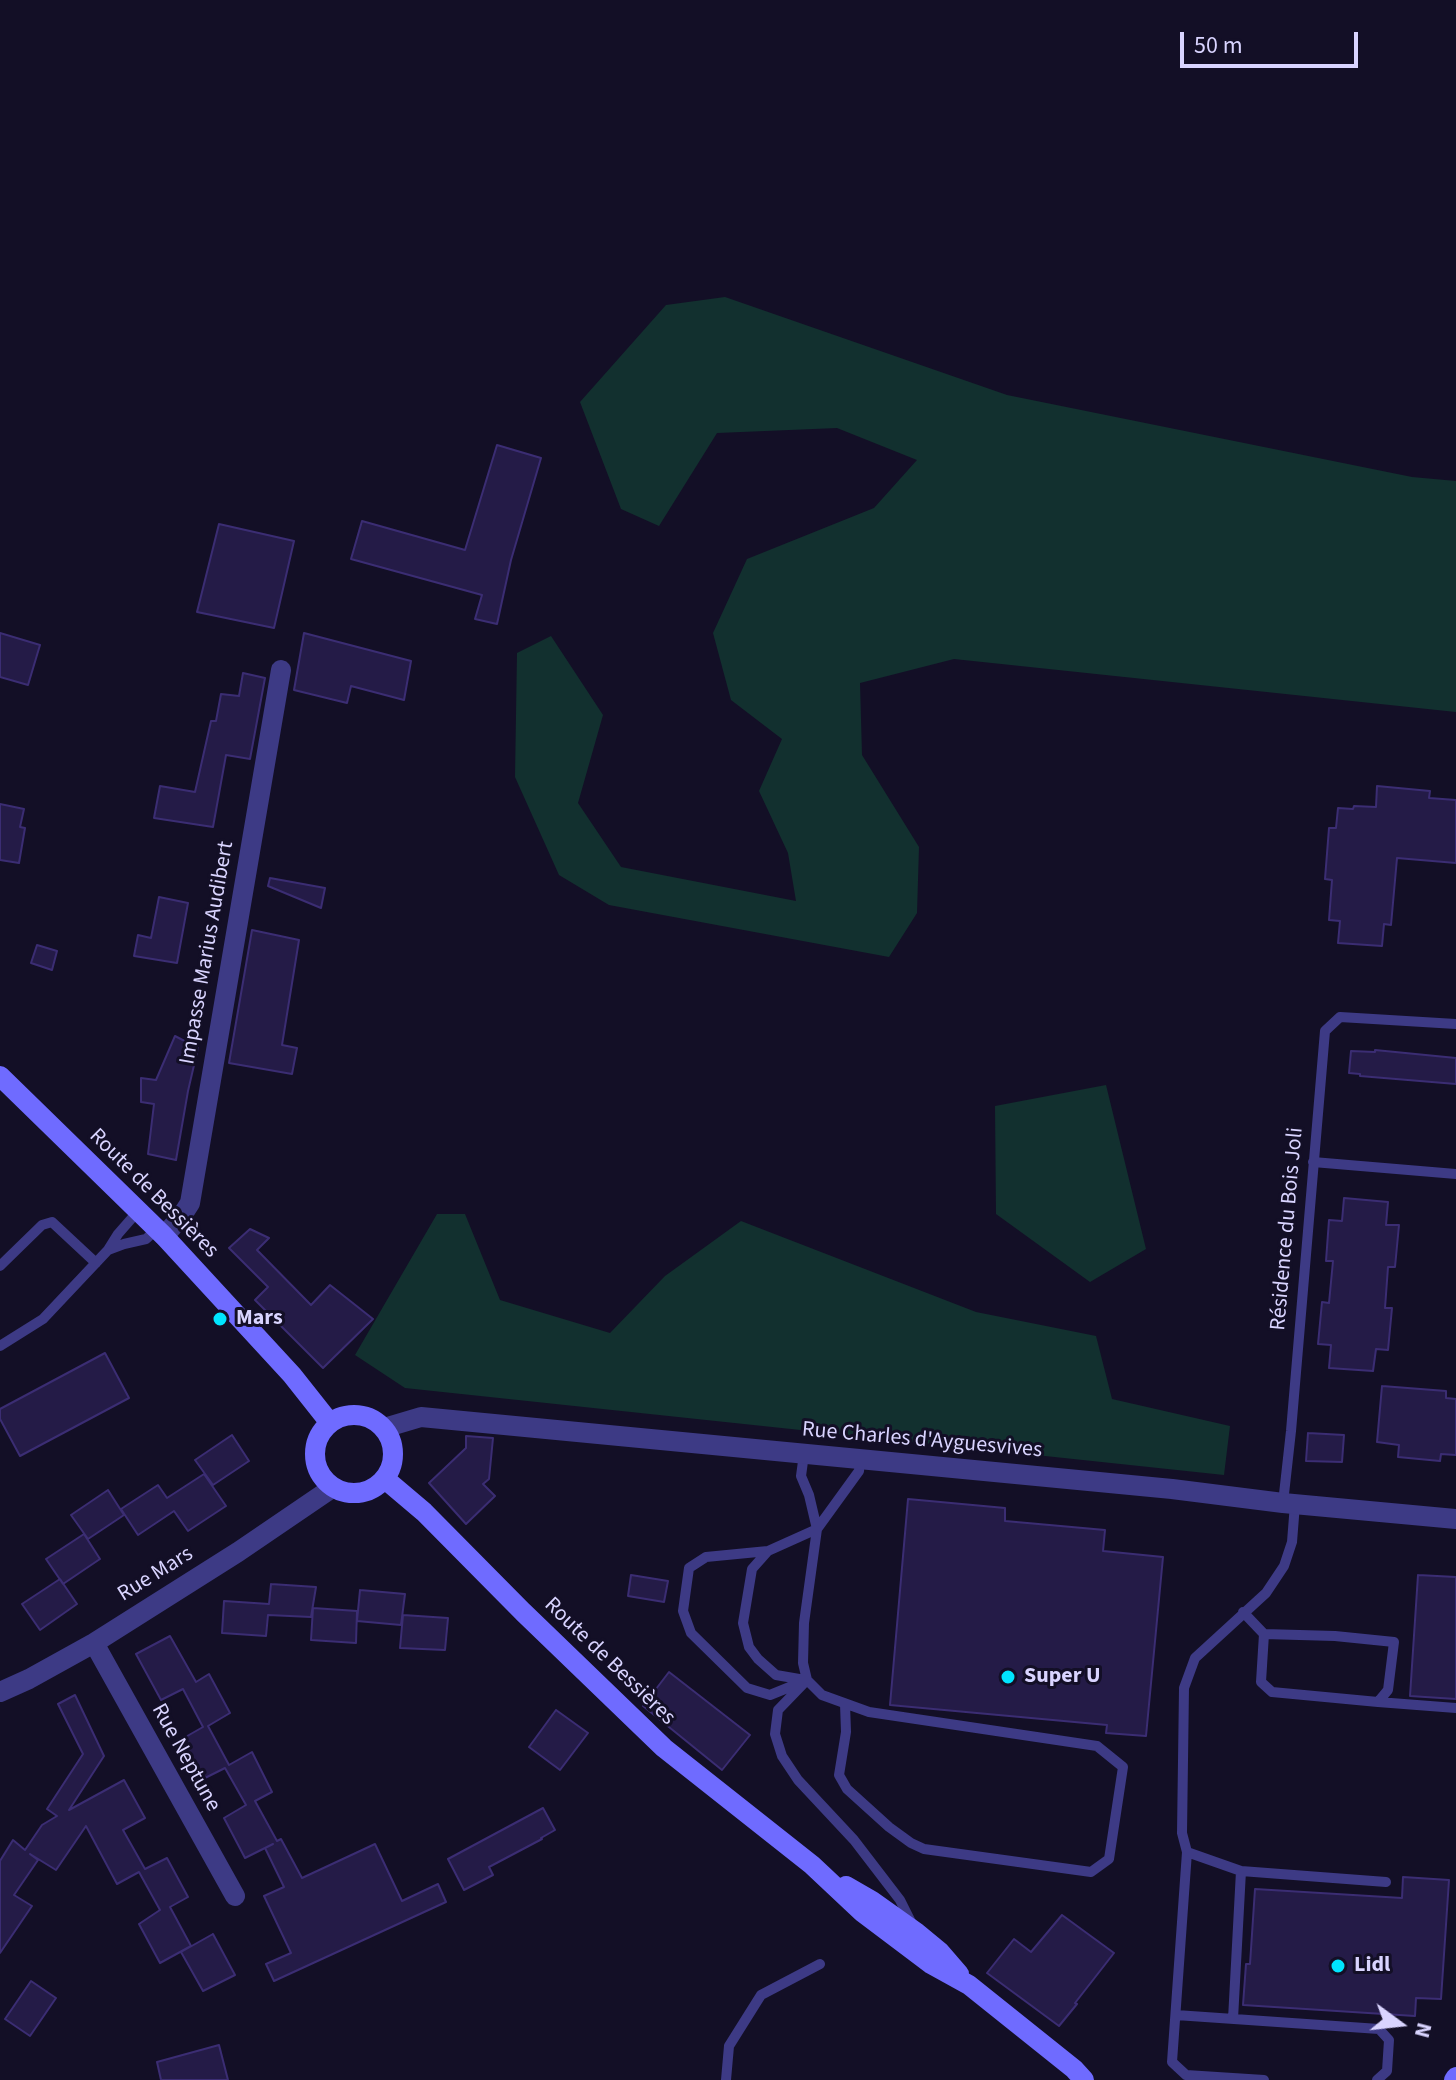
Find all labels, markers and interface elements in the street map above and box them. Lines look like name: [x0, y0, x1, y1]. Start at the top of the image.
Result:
scale bar: [1184, 16, 1362, 66]
text: 50 m: [1194, 28, 1243, 63]
street label: Impasse Marius Audibert: [175, 839, 241, 1067]
street label: Route de Bessières: [83, 1124, 223, 1264]
street label: Résidence du Bois Joli: [1266, 1126, 1310, 1332]
place label: Mars: [236, 1306, 283, 1332]
marker: Mars: [211, 1310, 229, 1328]
street label: Rue Charles d'Ayguesvives: [801, 1417, 1043, 1465]
street label: Rue Mars: [114, 1542, 198, 1608]
street label: Route de Bessières: [538, 1593, 680, 1731]
place label: Super U: [1024, 1664, 1101, 1690]
marker: Super U: [999, 1668, 1017, 1686]
street label: Rue Neptune: [145, 1700, 225, 1816]
place label: Lidl: [1354, 1953, 1390, 1979]
marker: Lidl: [1329, 1957, 1347, 1975]
north arrow: [1360, 1984, 1440, 2064]
text: N: [1406, 2019, 1441, 2041]

